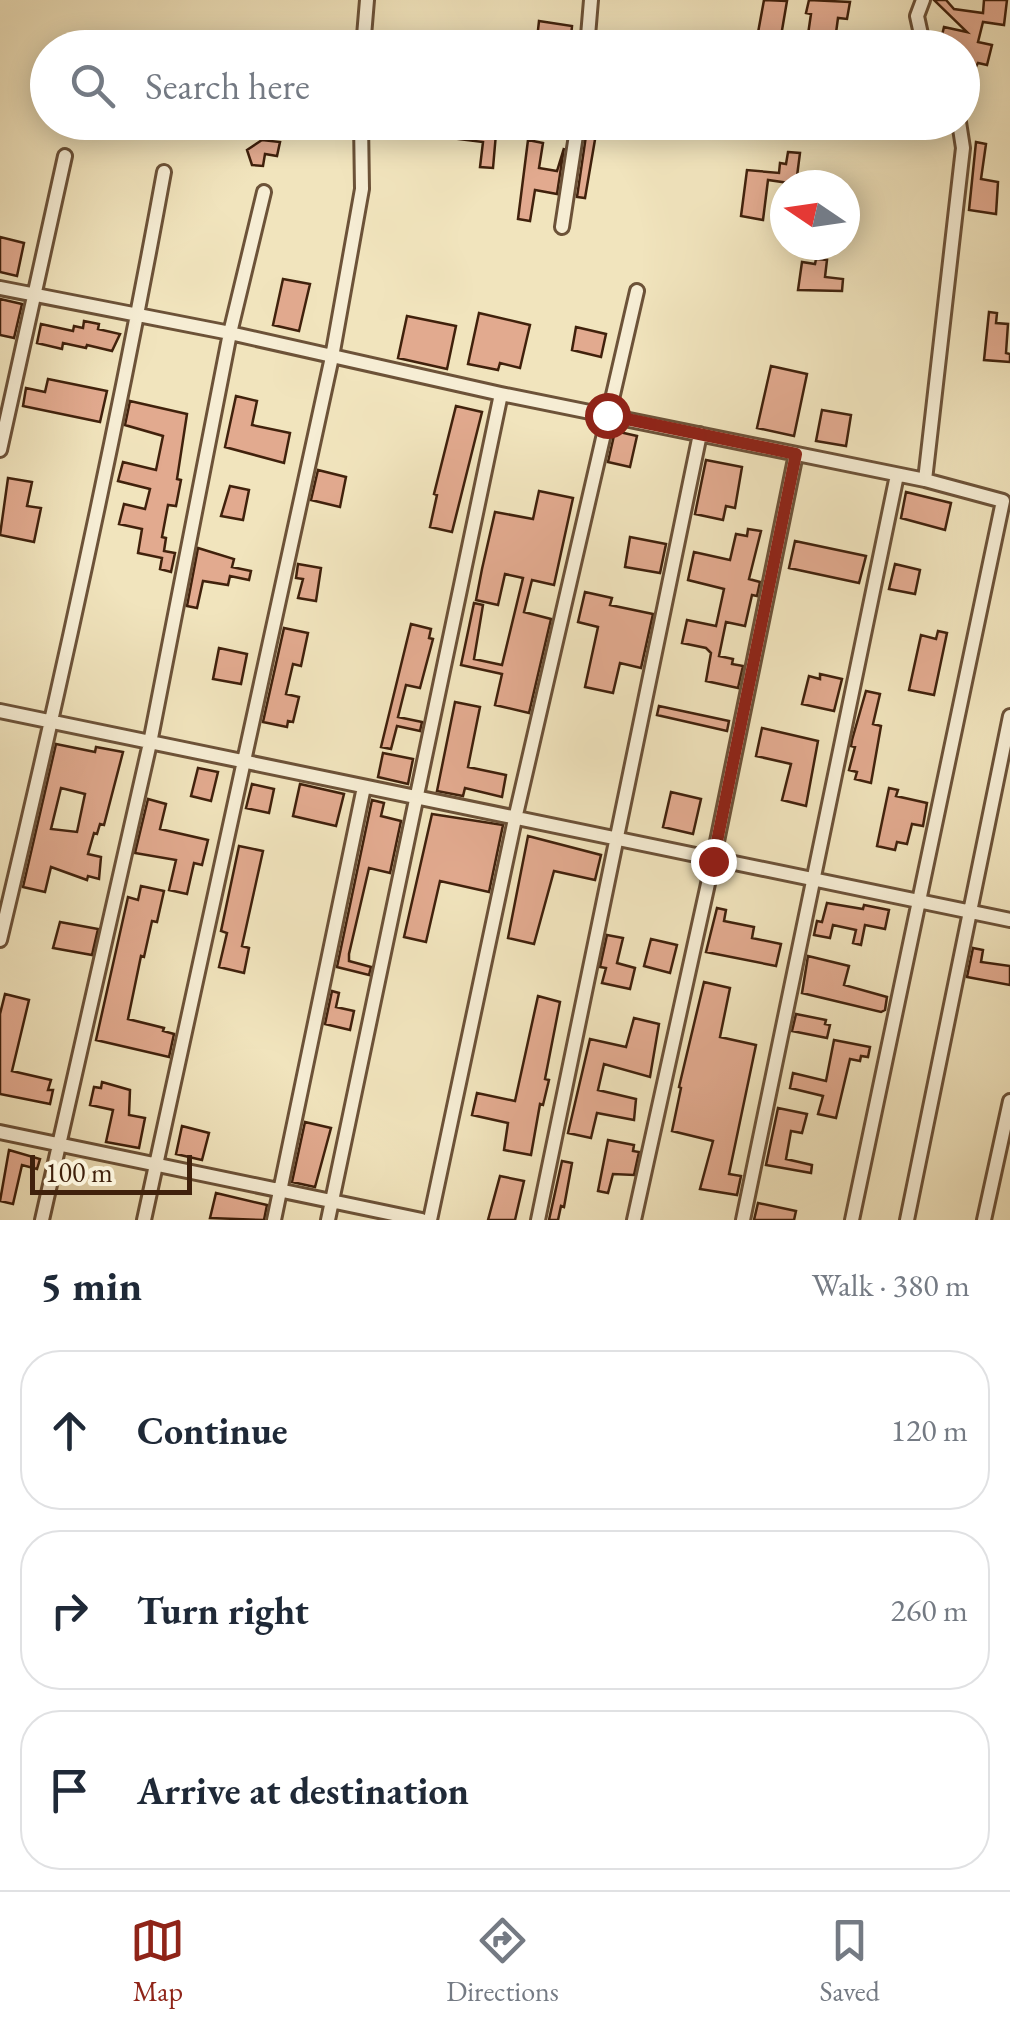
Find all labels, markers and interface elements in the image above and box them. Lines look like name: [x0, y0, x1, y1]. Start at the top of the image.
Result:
search box: [30, 30, 980, 140]
icon: search: [65, 58, 120, 113]
text: Search here: [145, 61, 310, 110]
north arrow: [770, 170, 860, 260]
route start: [585, 393, 631, 439]
route end: [691, 839, 737, 885]
scale bar: [30, 1150, 192, 1194]
text: 100 m: [45, 1154, 113, 1190]
text: 5 min: [40, 1258, 142, 1313]
text: Walk · 380 m: [812, 1264, 970, 1306]
icon: ahead: [42, 1403, 97, 1458]
text: Continue: [137, 1406, 288, 1455]
text: 120 m: [891, 1409, 968, 1451]
icon: right: [42, 1583, 97, 1638]
text: Turn right: [137, 1586, 309, 1635]
text: 260 m: [891, 1589, 968, 1631]
icon: arrive: [42, 1763, 97, 1818]
text: Arrive at destination: [137, 1766, 469, 1815]
tab: Map: [130, 1913, 185, 2009]
tab: Directions: [446, 1913, 559, 2009]
tab: Saved: [820, 1913, 880, 2009]

